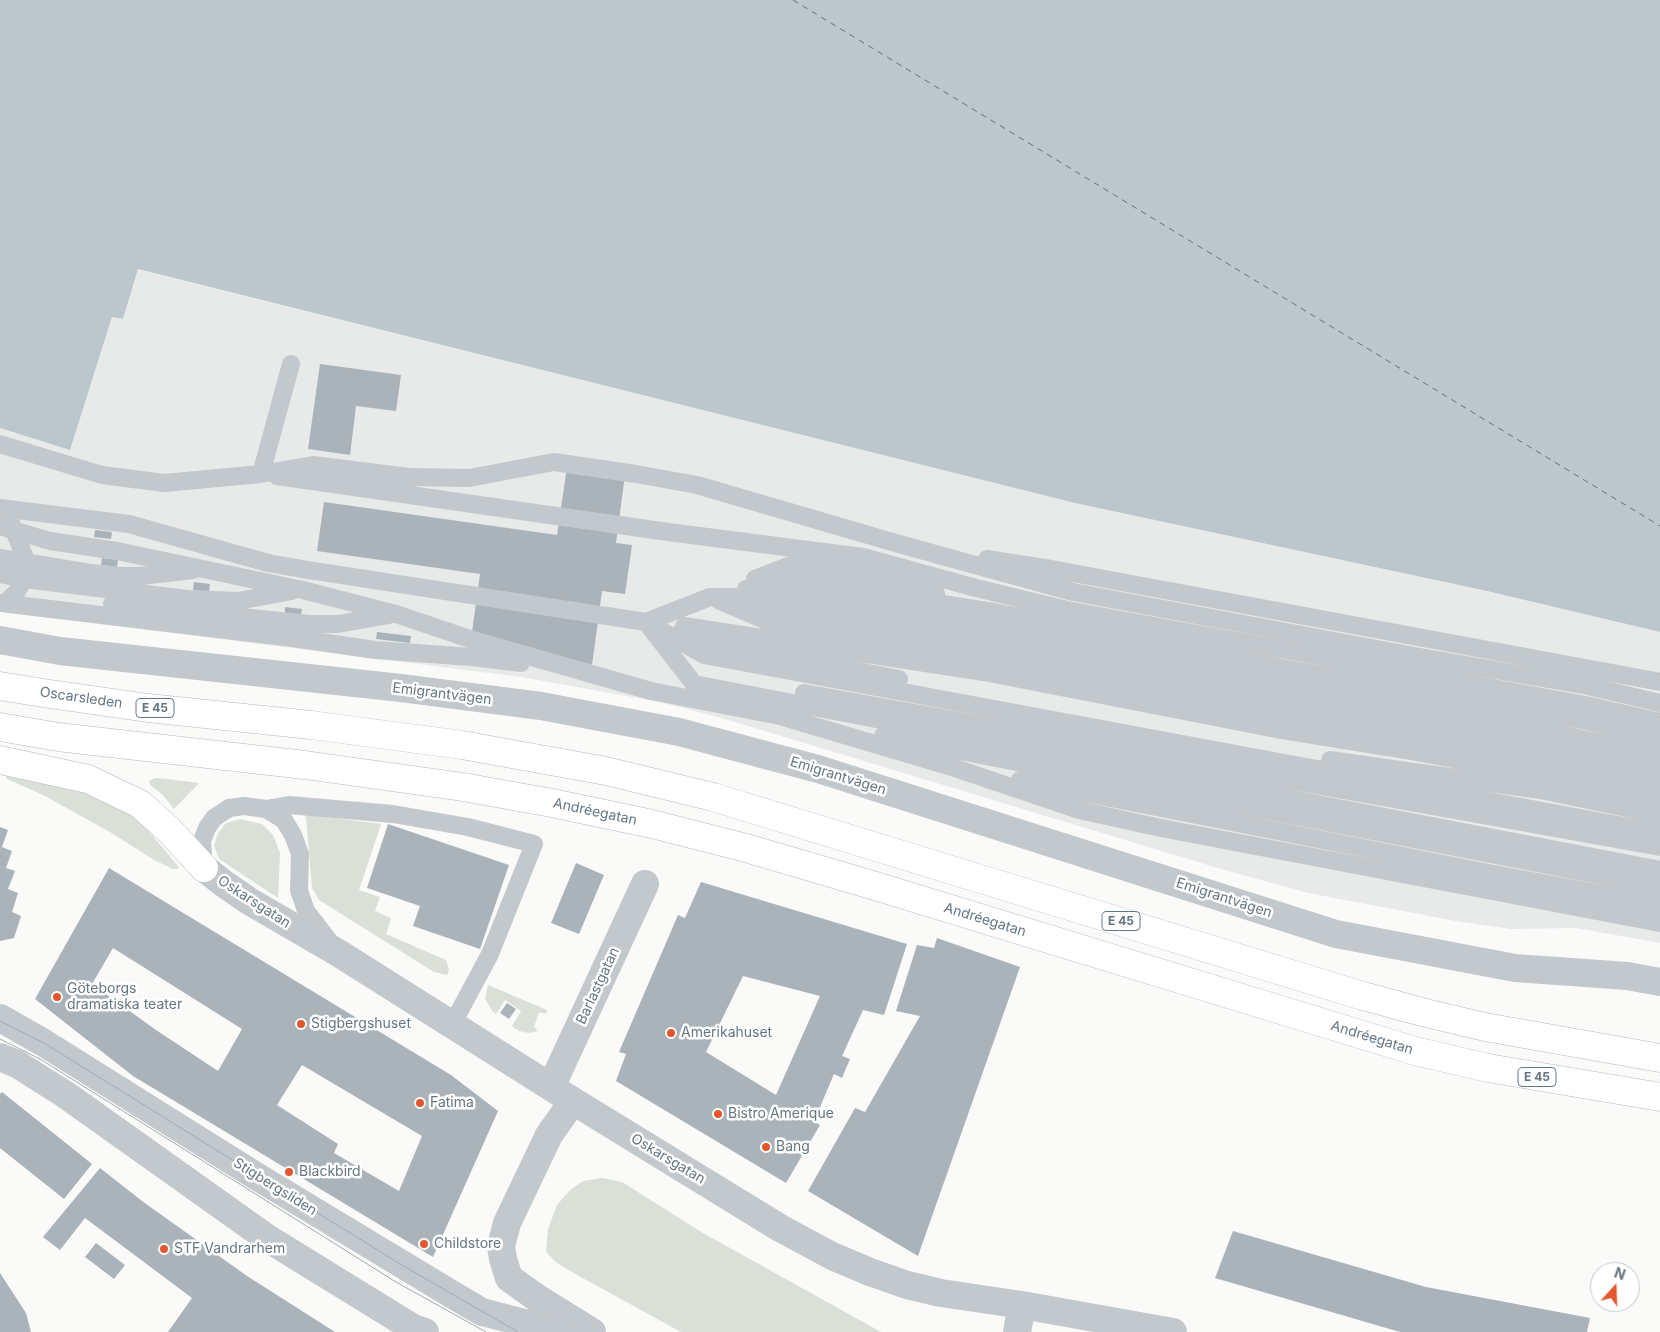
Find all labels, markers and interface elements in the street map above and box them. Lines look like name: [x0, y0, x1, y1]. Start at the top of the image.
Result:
street label: Emigrantvägen: [392, 680, 492, 708]
street label: Oscarsleden: [39, 684, 123, 712]
road number: E 45: [136, 698, 174, 718]
street label: Emigrantvägen: [788, 753, 888, 799]
street label: Andréegatan: [552, 795, 638, 829]
street label: Oskarsgatan: [214, 872, 294, 932]
street label: Emigrantvägen: [1174, 875, 1274, 921]
street label: Andréegatan: [942, 900, 1028, 940]
road number: E 45: [1102, 911, 1140, 930]
street label: Barlastgatan: [573, 945, 623, 1027]
place label: Göteborgs dramatiska teater: [67, 981, 182, 1014]
marker: Göteborgs dramatiska teater: [51, 991, 63, 1003]
place label: Stigbergshuset: [311, 1016, 411, 1032]
marker: Stigbergshuset: [295, 1018, 307, 1030]
street label: Andréegatan: [1329, 1018, 1415, 1058]
place label: Amerikahuset: [681, 1025, 772, 1041]
marker: Amerikahuset: [665, 1027, 677, 1039]
road number: E 45: [1518, 1068, 1556, 1086]
place label: Fatima: [430, 1095, 474, 1111]
marker: Fatima: [414, 1097, 426, 1109]
place label: Bistro Amerique: [728, 1106, 834, 1122]
marker: Bistro Amerique: [712, 1108, 724, 1120]
street label: Oskarsgatan: [628, 1130, 708, 1188]
place label: Bang: [776, 1139, 810, 1155]
marker: Bang: [760, 1141, 772, 1153]
street label: Stigbergsliden: [230, 1155, 320, 1219]
place label: Blackbird: [299, 1164, 361, 1180]
marker: Blackbird: [283, 1166, 295, 1178]
place label: Childstore: [434, 1236, 501, 1252]
marker: Childstore: [418, 1238, 430, 1250]
place label: STF Vandrarhem: [174, 1241, 285, 1257]
marker: STF Vandrarhem: [158, 1243, 170, 1255]
north arrow: [1590, 1262, 1640, 1312]
text: N: [1612, 1264, 1628, 1283]

